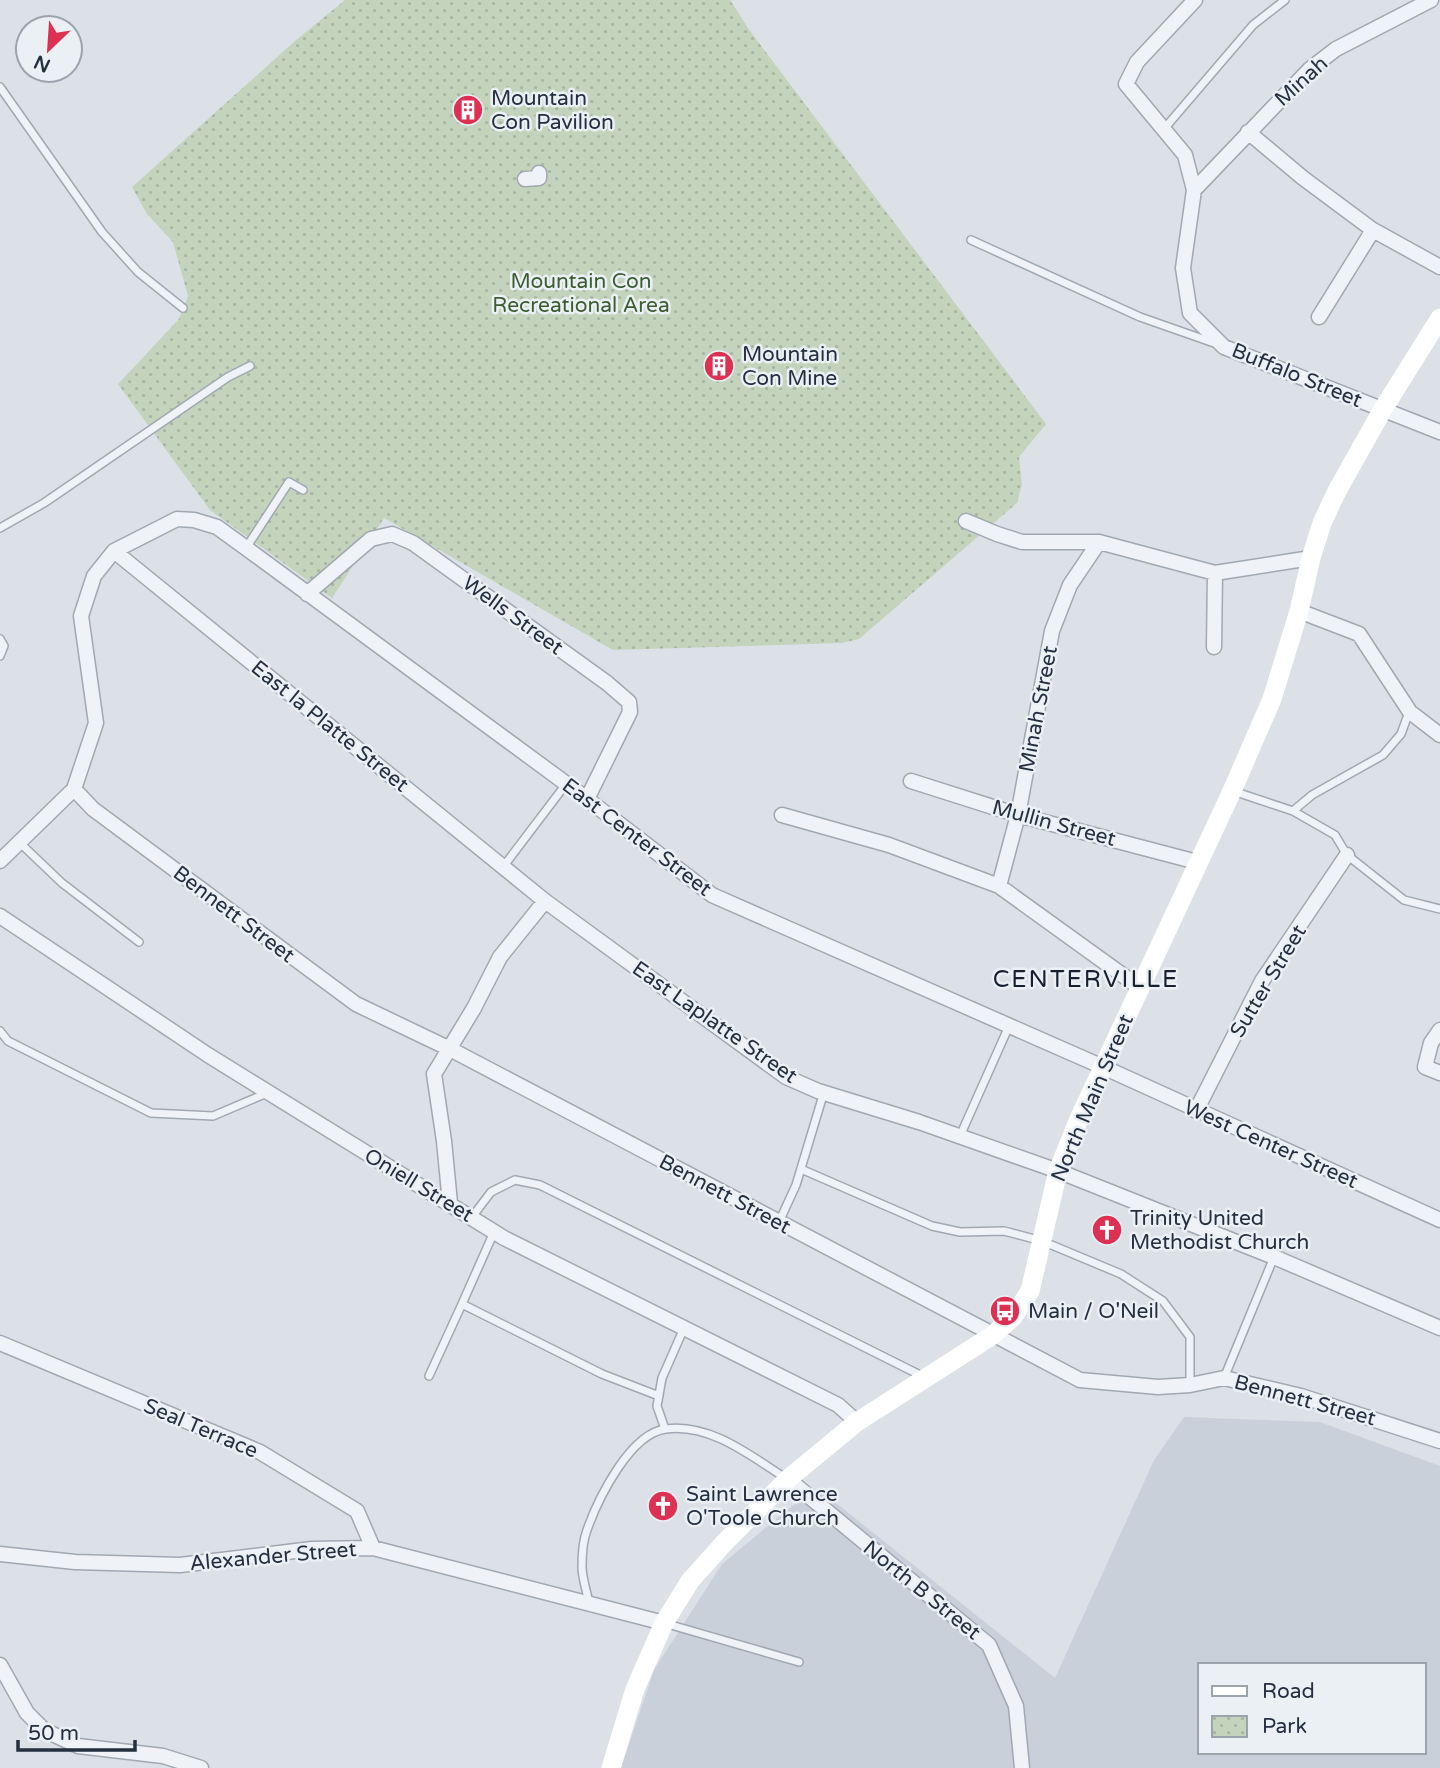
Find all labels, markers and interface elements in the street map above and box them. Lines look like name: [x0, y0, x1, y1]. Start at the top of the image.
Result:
north arrow: [14, 14, 84, 84]
text: N: [31, 50, 54, 77]
street label: Minah: [1270, 51, 1333, 112]
place label: Mountain Con Pavilion: [491, 86, 614, 135]
building icon: Mountain Con Pavilion: [451, 93, 485, 127]
park label: Mountain Con Recreational Area: [492, 269, 670, 318]
street label: Buffalo Street: [1228, 338, 1366, 413]
place label: Mountain Con Mine: [742, 342, 838, 391]
building icon: Mountain Con Mine: [702, 349, 736, 383]
street label: Wells Street: [458, 571, 568, 660]
street label: Minah Street: [1014, 644, 1063, 774]
street label: East la Platte Street: [246, 655, 413, 797]
street label: East Center Street: [557, 773, 716, 902]
street label: Mullin Street: [989, 795, 1118, 852]
street label: Bennett Street: [168, 861, 299, 968]
street label: Sutter Street: [1225, 920, 1312, 1042]
street label: East Laplatte Street: [627, 956, 802, 1089]
district label: CENTERVILLE: [993, 965, 1179, 994]
street label: North Main Street: [1046, 1011, 1139, 1186]
street label: West Center Street: [1180, 1095, 1362, 1194]
street label: Oniell Street: [360, 1143, 478, 1228]
street label: Bennett Street: [655, 1149, 795, 1240]
place label: Trinity United Methodist Church: [1130, 1206, 1309, 1255]
church icon: Trinity United Methodist Church: [1090, 1213, 1124, 1247]
bus stop icon: Main / O'Neil: [988, 1294, 1022, 1328]
place label: Main / O'Neil: [1028, 1299, 1159, 1324]
street label: Bennett Street: [1231, 1370, 1378, 1431]
street label: Seal Terrace: [140, 1393, 262, 1464]
place label: Saint Lawrence O'Toole Church: [686, 1482, 839, 1531]
church icon: Saint Lawrence O'Toole Church: [646, 1489, 680, 1523]
street label: North B Street: [858, 1535, 985, 1645]
street label: Alexander Street: [189, 1537, 357, 1576]
legend: [1198, 1663, 1426, 1754]
text: Road: [1262, 1679, 1315, 1704]
scale bar: [18, 1708, 135, 1752]
text: Park: [1262, 1714, 1307, 1739]
text: 50 m: [28, 1721, 79, 1746]

